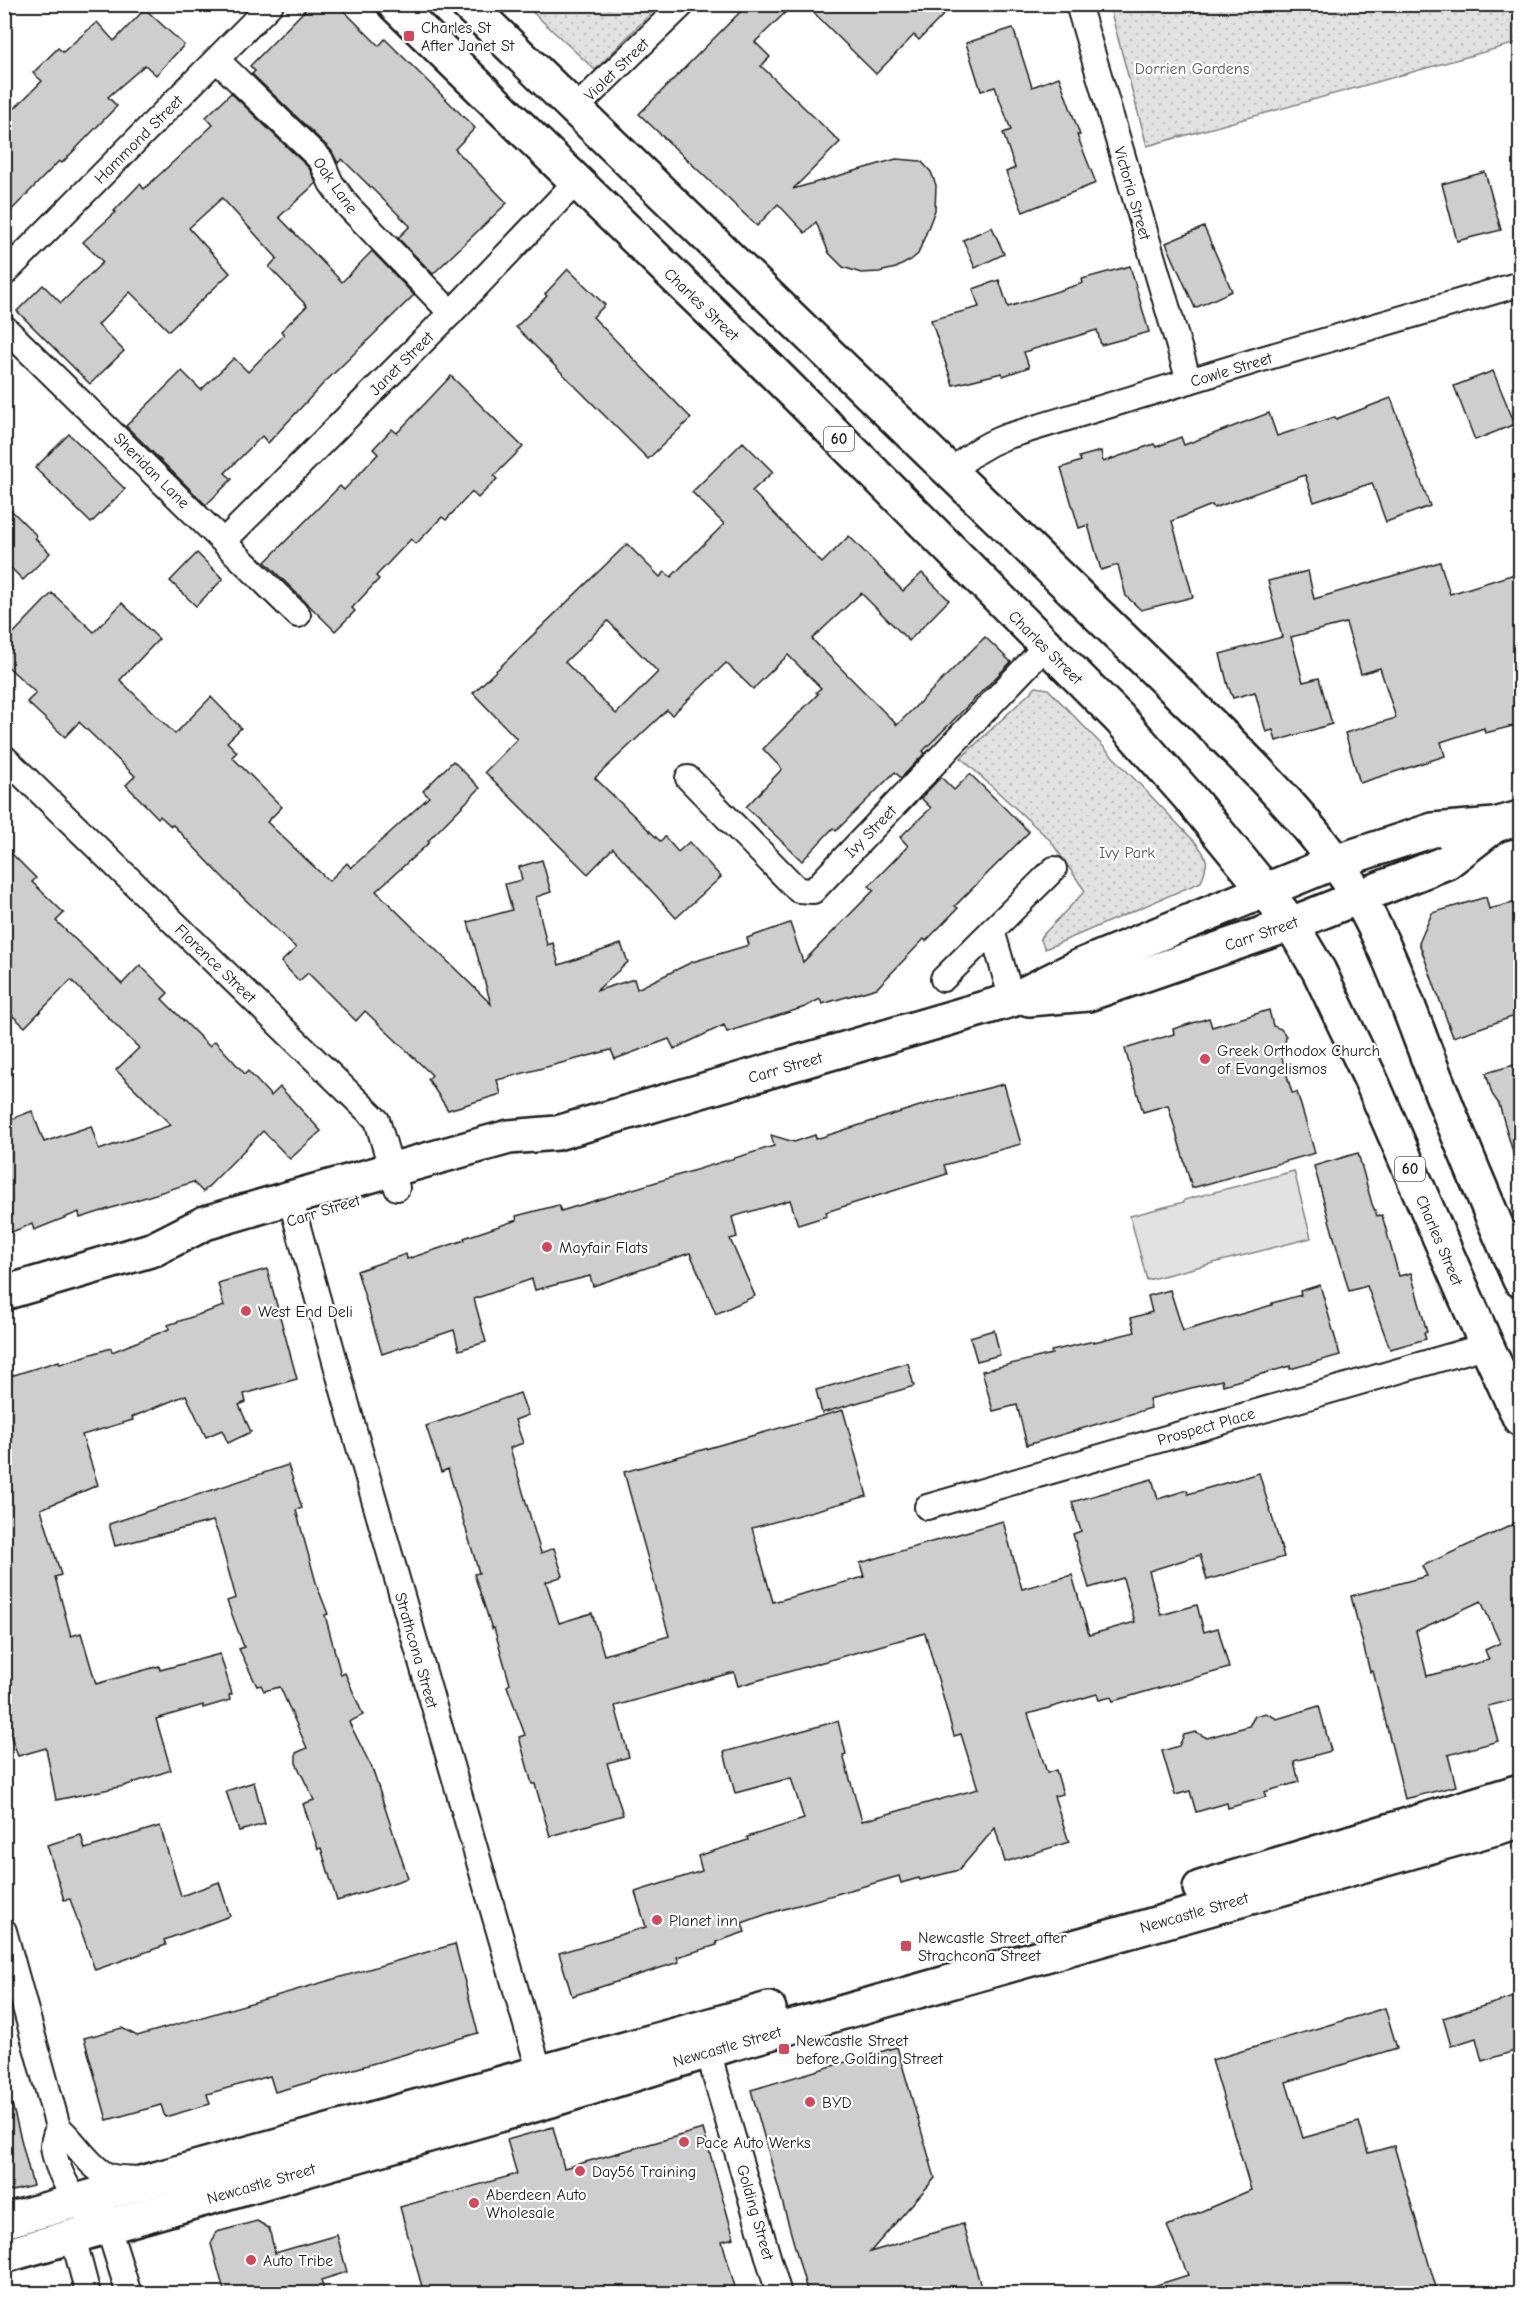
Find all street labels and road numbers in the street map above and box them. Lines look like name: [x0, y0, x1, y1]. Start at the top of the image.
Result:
street label: Violet Street: [581, 34, 653, 105]
street label: Hammond Street: [91, 92, 187, 188]
street label: Victoria Street: [1110, 145, 1154, 242]
street label: Oak Lane: [309, 154, 361, 217]
street label: Charles Street: [660, 265, 743, 345]
street label: Janet Street: [366, 328, 438, 399]
street label: Cowle Street: [1188, 349, 1275, 391]
road number: 60: [824, 427, 854, 451]
street label: Sheridan Lane: [110, 429, 193, 512]
street label: Charles Street: [1005, 607, 1086, 689]
street label: Ivy Street: [841, 802, 900, 862]
street label: Carr Street: [1222, 913, 1301, 955]
street label: Florence Street: [171, 921, 260, 1007]
street label: Carr Street: [746, 1049, 825, 1087]
road number: 60: [1395, 1157, 1425, 1181]
street label: Carr Street: [284, 1191, 363, 1231]
street label: Charles Street: [1412, 1192, 1466, 1289]
street label: Prospect Place: [1155, 1404, 1257, 1449]
street label: Strathcona Street: [391, 1590, 441, 1711]
street label: Newcastle Street: [1138, 1889, 1251, 1937]
street label: Newcastle Street: [671, 2023, 784, 2071]
street label: Newcastle Street: [205, 2160, 318, 2208]
street label: Golding Street: [733, 2163, 777, 2262]

